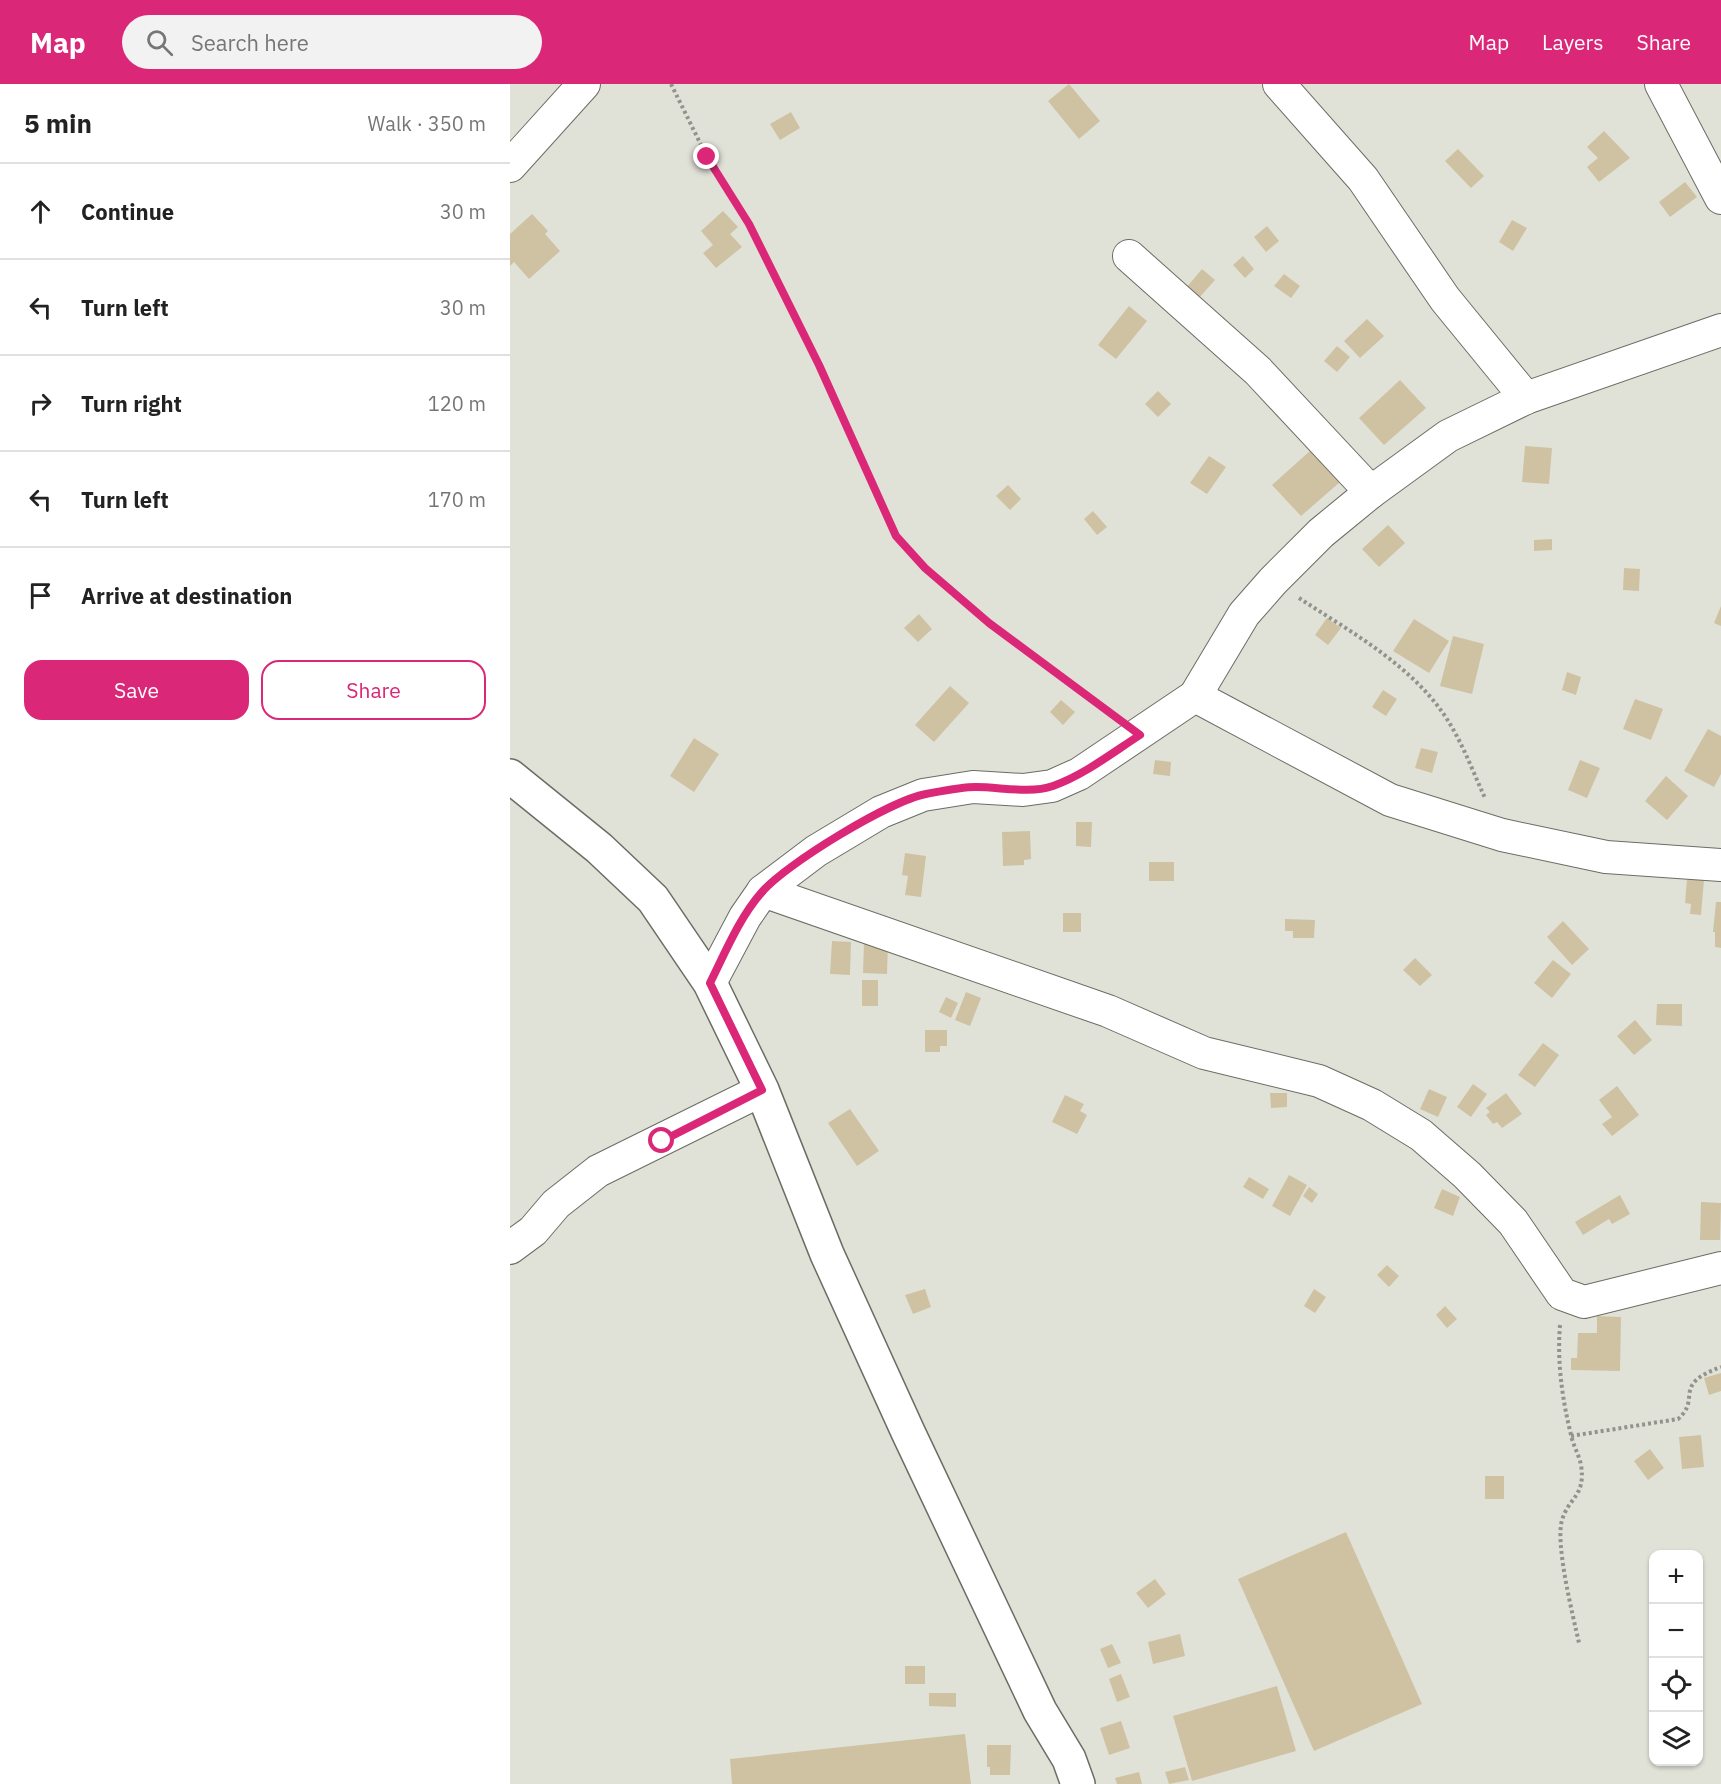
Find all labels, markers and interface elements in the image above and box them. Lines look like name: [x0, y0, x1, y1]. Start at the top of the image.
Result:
search box: [122, 15, 542, 69]
text: Map: [30, 24, 86, 61]
icon: search: [143, 26, 176, 59]
text: Search here: [191, 28, 309, 57]
text: Map: [1469, 28, 1509, 56]
text: Layers: [1542, 28, 1604, 56]
text: Share: [1637, 28, 1691, 56]
text: 5 min: [24, 106, 92, 140]
text: Walk · 350 m: [368, 110, 486, 137]
route end: [693, 143, 719, 169]
icon: ahead: [24, 195, 57, 228]
text: Continue: [81, 197, 174, 226]
text: 30 m: [440, 198, 486, 225]
icon: left: [24, 291, 57, 324]
text: Turn left: [81, 293, 169, 322]
text: 30 m: [440, 294, 486, 321]
icon: right: [24, 387, 57, 420]
text: Turn right: [81, 389, 182, 418]
text: 120 m: [428, 390, 486, 417]
icon: left: [24, 483, 57, 516]
text: Turn left: [81, 485, 169, 514]
text: 170 m: [428, 486, 486, 513]
icon: arrive: [24, 579, 57, 612]
text: Arrive at destination: [81, 581, 292, 610]
button: Save: [24, 660, 249, 720]
button: Share: [261, 660, 486, 720]
route start: [648, 1127, 674, 1153]
map controls: [1649, 1550, 1703, 1766]
button: +: [1649, 1550, 1703, 1604]
button: −: [1649, 1604, 1703, 1658]
button: locate: [1649, 1658, 1703, 1712]
button: layers: [1649, 1712, 1703, 1766]

